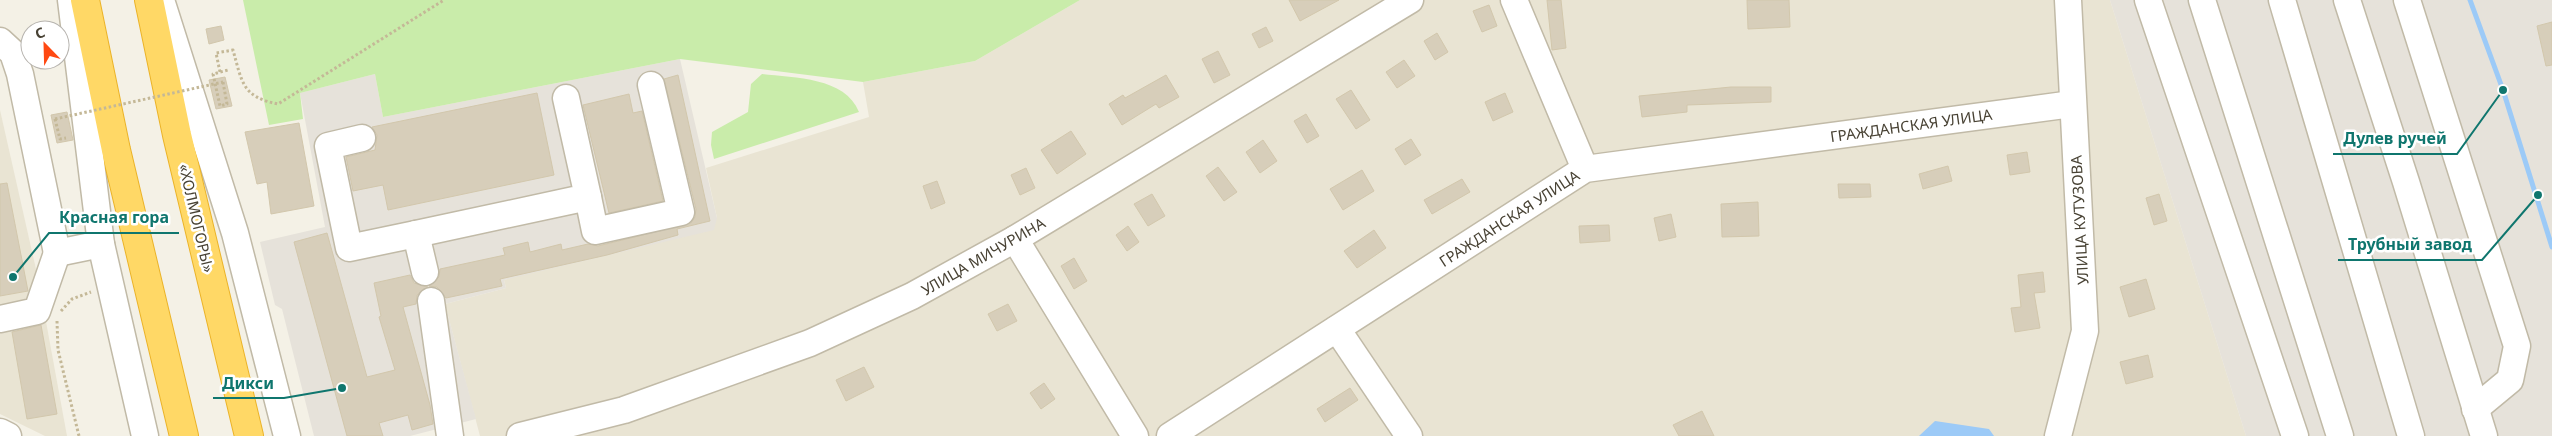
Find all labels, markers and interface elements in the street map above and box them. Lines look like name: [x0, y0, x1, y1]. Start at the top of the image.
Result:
north arrow: [20, 20, 70, 70]
text: С: [32, 22, 48, 43]
street label: ГРАЖДАНСКАЯ УЛИЦА: [1829, 104, 1994, 146]
callout: Дулев ручей: [2333, 123, 2457, 154]
text: Дулев ручей: [2343, 127, 2447, 149]
street label: УЛИЦА КУТУЗОВА: [2066, 154, 2092, 285]
street label: «ХОЛМОГОРЫ»: [175, 162, 219, 275]
street label: ГРАЖДАНСКАЯ УЛИЦА: [1435, 165, 1583, 271]
callout: Красная гора: [49, 202, 179, 233]
text: Красная гора: [59, 206, 169, 228]
street label: УЛИЦА МИЧУРИНА: [918, 212, 1049, 300]
callout: Трубный завод: [2338, 229, 2482, 260]
text: Трубный завод: [2348, 233, 2473, 255]
callout: Дикси: [213, 367, 284, 398]
text: Дикси: [222, 372, 274, 394]

